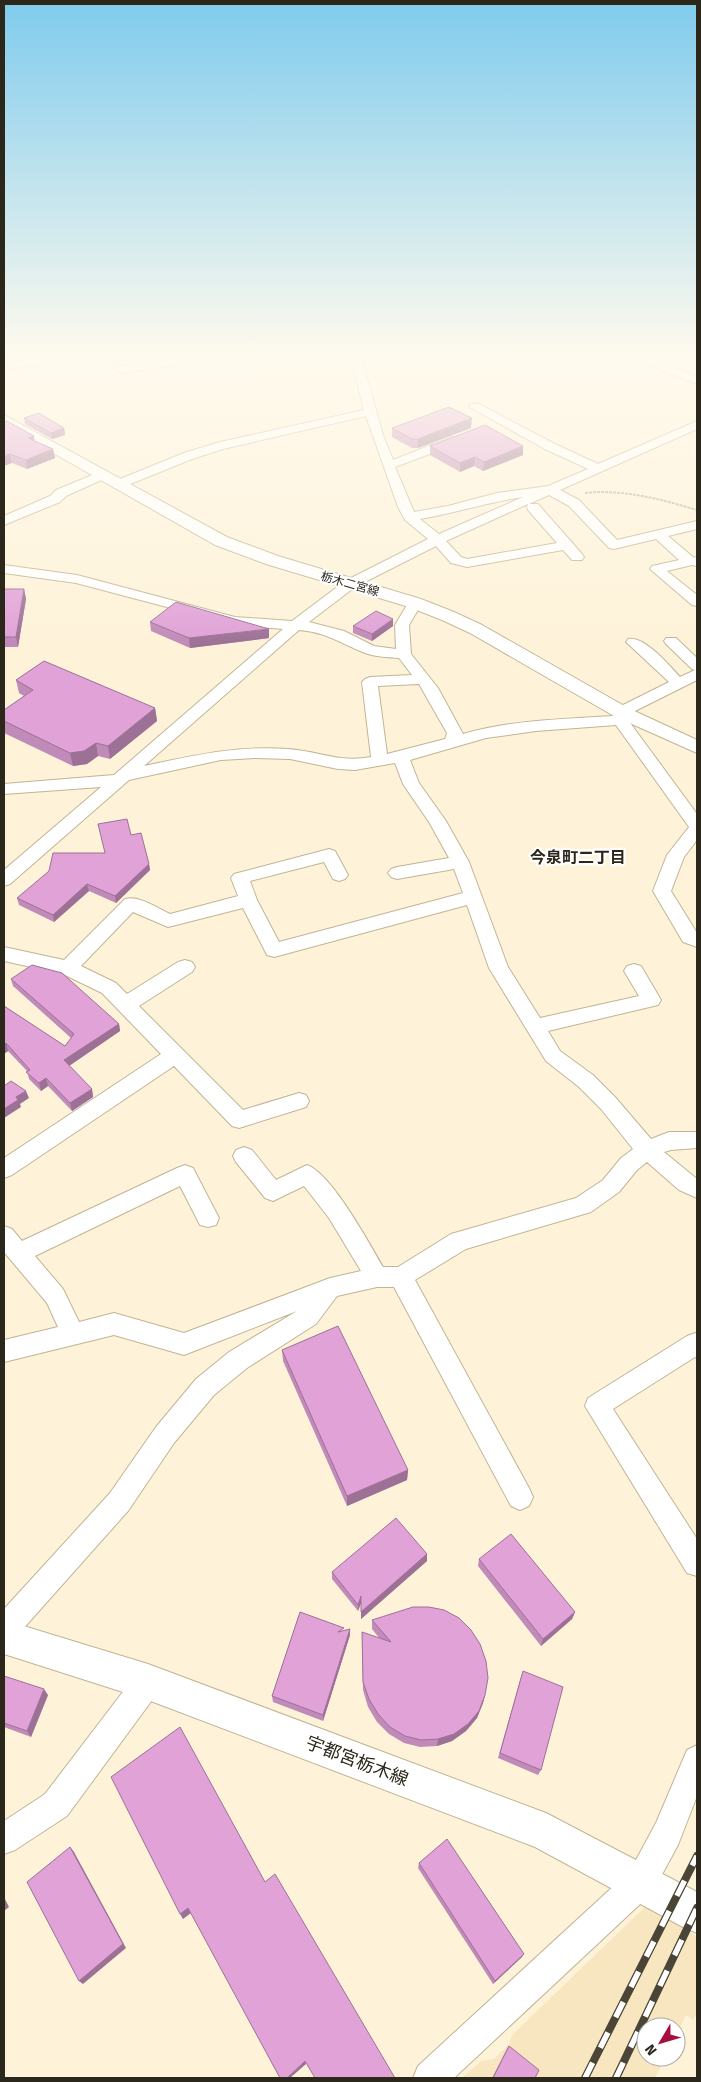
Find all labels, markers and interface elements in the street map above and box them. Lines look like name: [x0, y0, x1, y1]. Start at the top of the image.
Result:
street label: 栃木二宮線: [319, 569, 381, 599]
district label: 今泉町二丁目: [530, 848, 626, 867]
street label: 宇都宮栃木線: [303, 1731, 411, 1791]
north arrow: [636, 2017, 686, 2067]
text: N: [642, 2041, 661, 2059]

